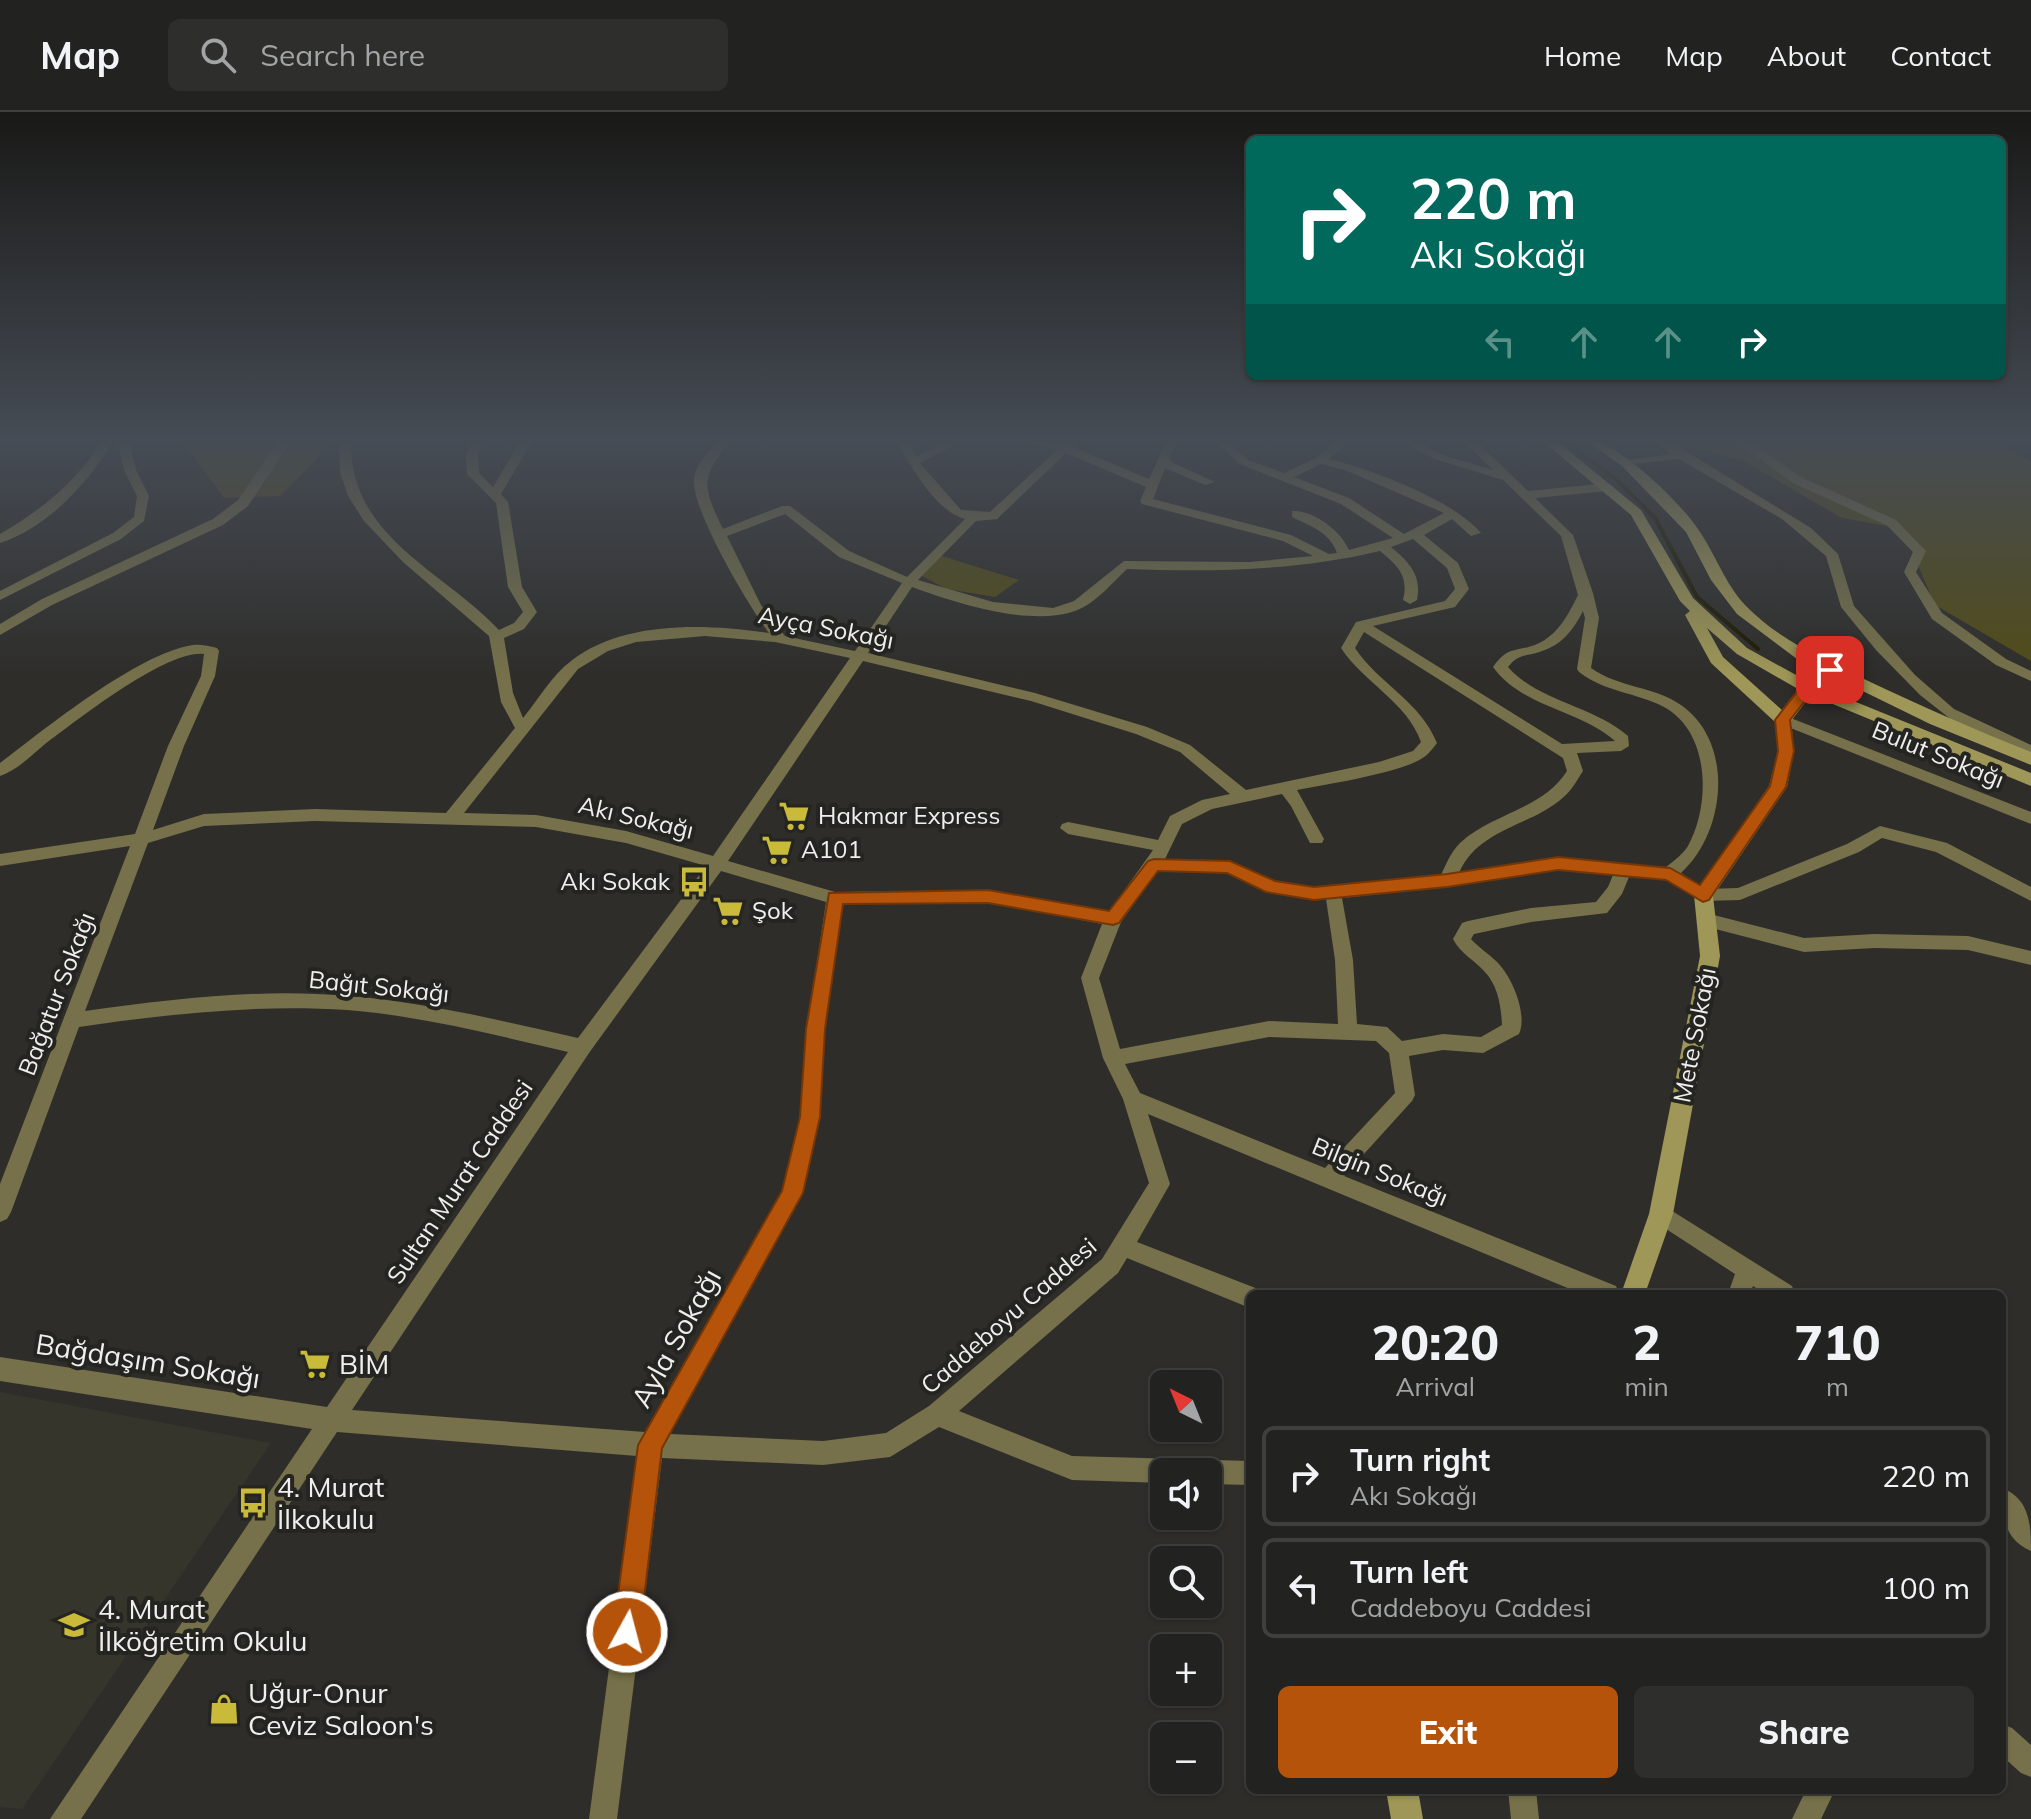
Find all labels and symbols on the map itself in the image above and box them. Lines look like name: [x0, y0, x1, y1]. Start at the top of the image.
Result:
street label: Ayça Sokağı: [756, 599, 897, 655]
pin: [1796, 636, 1864, 704]
street label: Bulut Sokağı: [1868, 714, 2009, 794]
street label: Akı Sokağı: [576, 789, 697, 845]
supermarket icon: Hakmar Express: [777, 799, 811, 833]
place label: Hakmar Express: [818, 800, 1000, 830]
supermarket icon: A101: [760, 833, 794, 867]
place label: A101: [801, 834, 862, 864]
bus stop icon: Akı Sokak: [677, 865, 711, 899]
place label: Akı Sokak: [560, 866, 671, 896]
supermarket icon: Şok: [711, 894, 745, 928]
place label: Şok: [752, 895, 794, 925]
street label: Bağatur Sokağı: [11, 908, 101, 1079]
street label: Bağıt Sokağı: [307, 964, 451, 1008]
street label: Mete Sokağı: [1666, 965, 1722, 1105]
street label: Sultan Murat Caddesi: [380, 1074, 539, 1289]
street label: Bilgin Sokağı: [1308, 1130, 1453, 1212]
street label: Caddeboyu Caddesi: [914, 1231, 1102, 1400]
street label: Ayla Sokağı: [623, 1262, 728, 1413]
street label: Bağdaşım Sokağı: [33, 1325, 263, 1396]
place label: BİM: [339, 1346, 389, 1381]
supermarket icon: BİM: [298, 1347, 332, 1381]
north arrow: [1150, 1370, 1222, 1442]
place label: 4. Murat İlkokulu: [277, 1469, 384, 1536]
bus stop icon: 4. Murat İlkokulu: [236, 1486, 270, 1520]
position arrow: [585, 1590, 669, 1674]
place label: 4. Murat İlköğretim Okulu: [98, 1591, 307, 1658]
school or university icon: 4. Murat İlköğretim Okulu: [57, 1608, 91, 1642]
place label: Uğur-Onur Ceviz Saloon's: [248, 1675, 434, 1742]
shop icon: Uğur-Onur Ceviz Saloon's: [207, 1692, 241, 1726]

